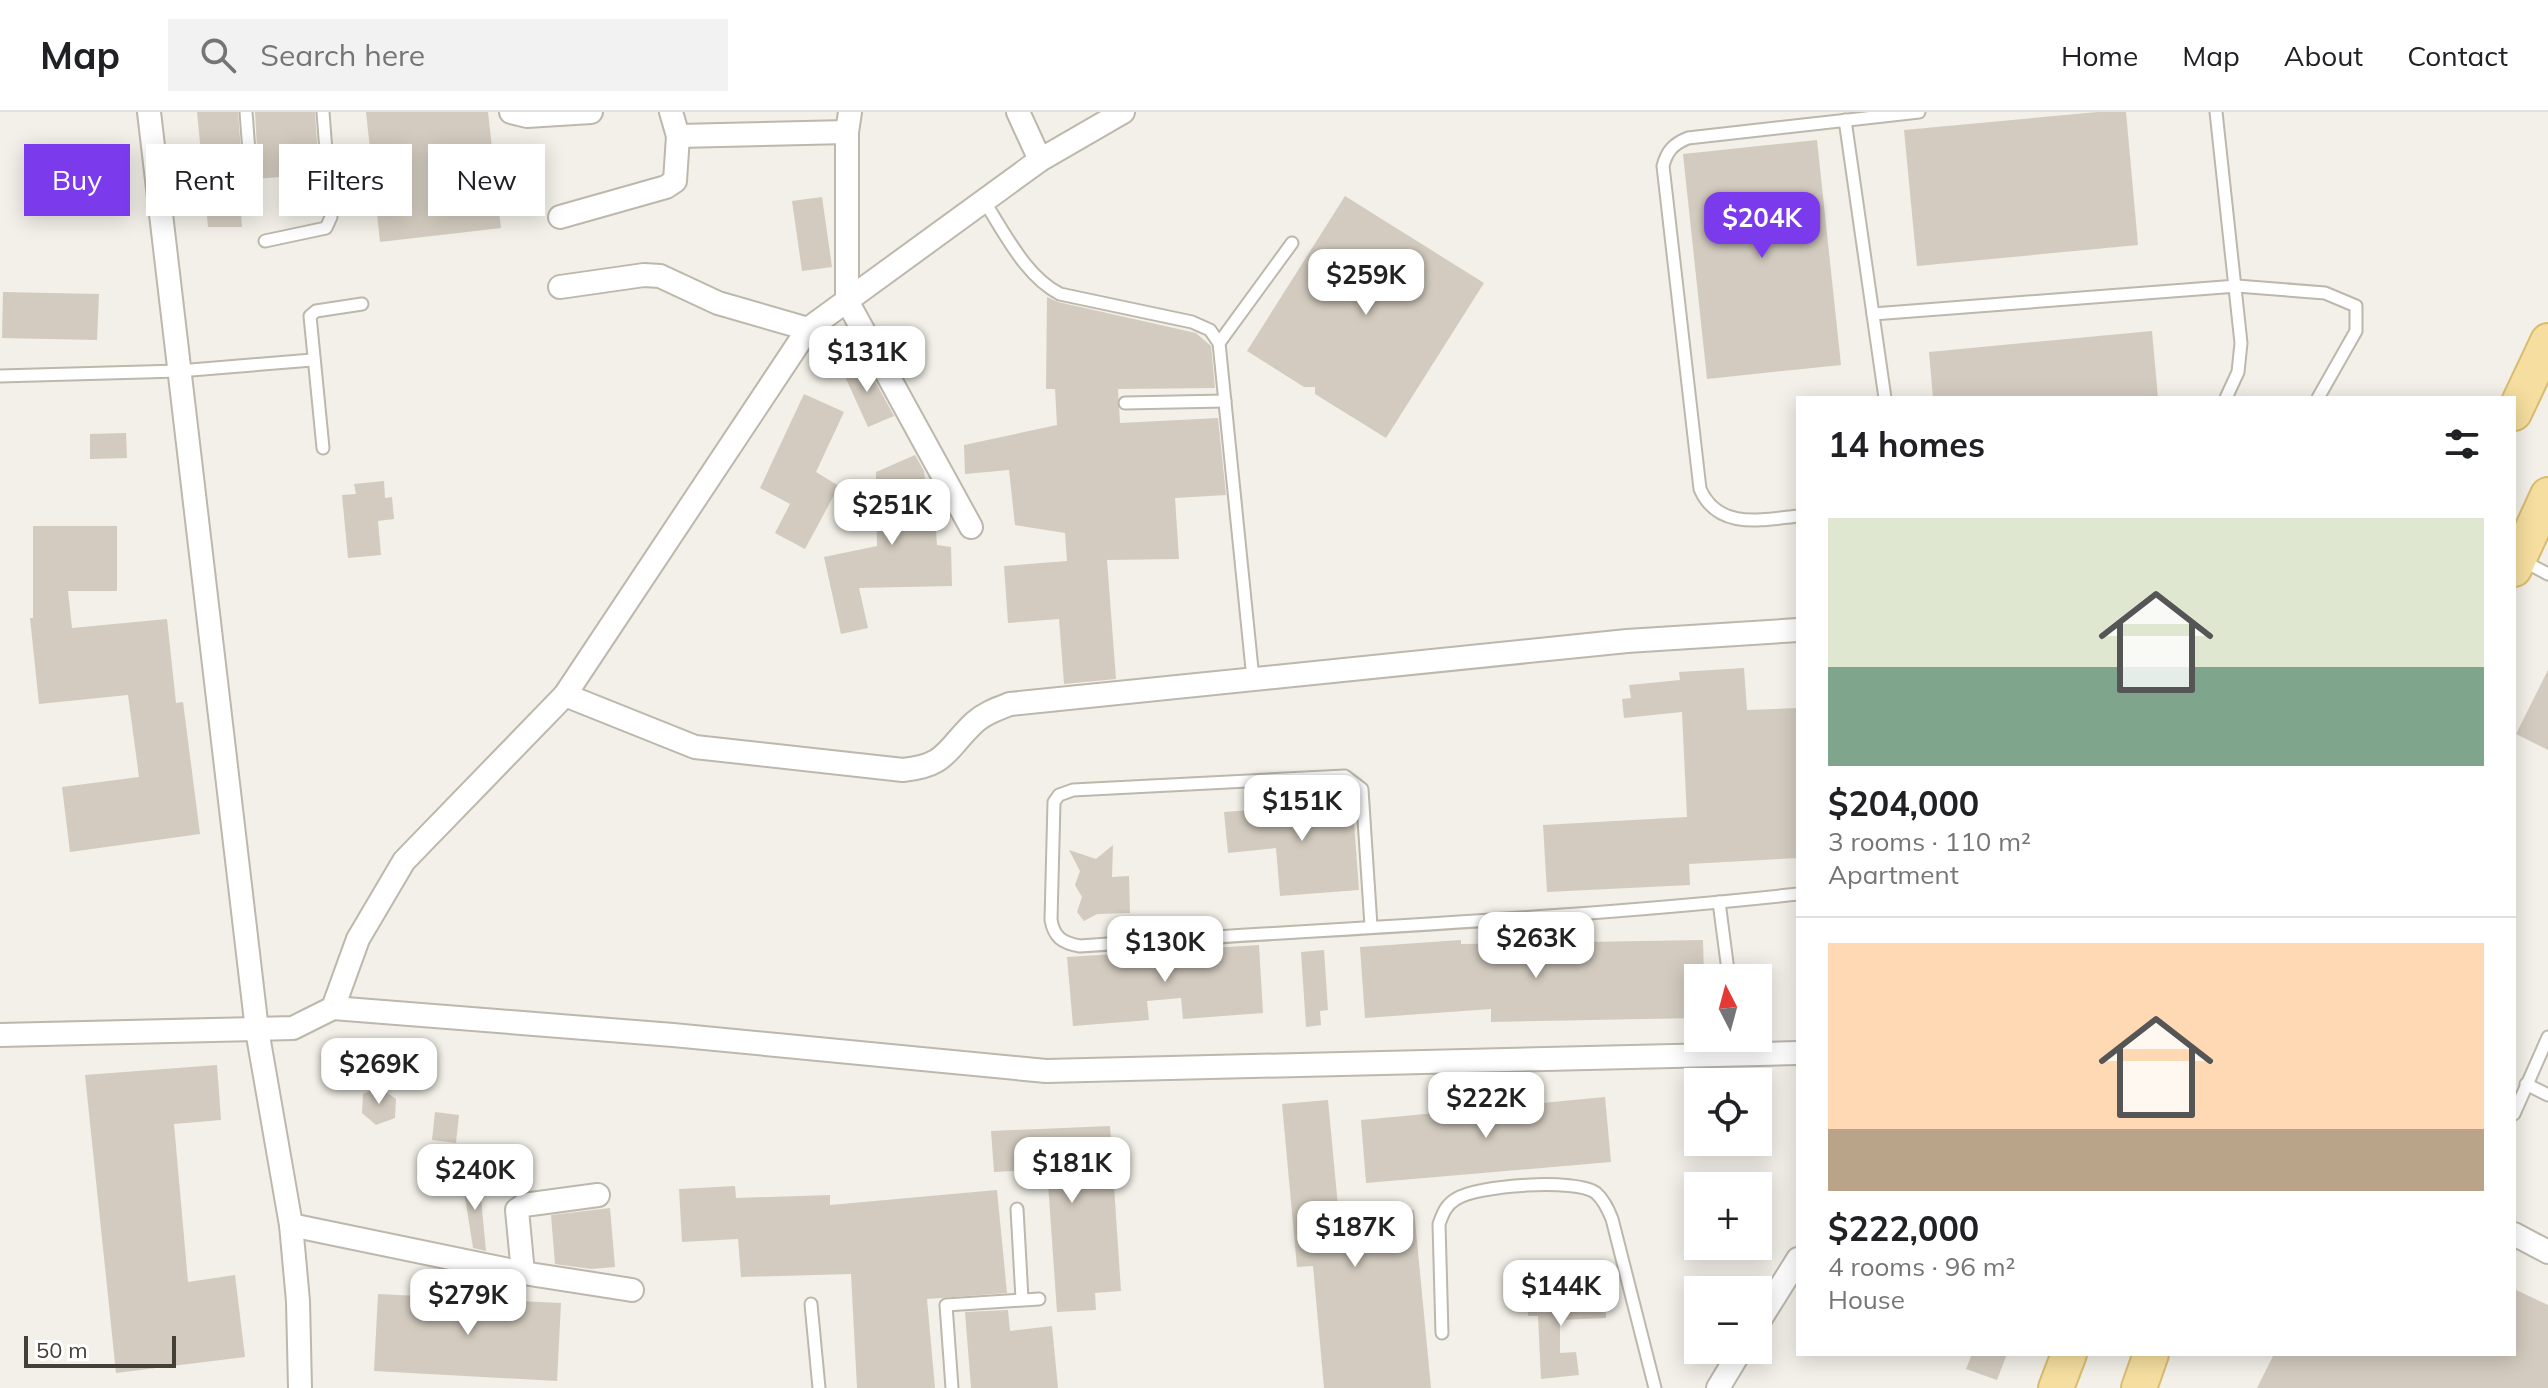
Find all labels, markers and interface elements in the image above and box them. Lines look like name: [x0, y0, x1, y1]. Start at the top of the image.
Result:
search box: [168, 19, 728, 91]
text: Map: [40, 31, 120, 79]
icon: search: [196, 33, 240, 77]
text: Search here: [260, 36, 425, 74]
text: Home: [2061, 38, 2138, 73]
text: Map: [2182, 38, 2240, 73]
text: About: [2284, 38, 2363, 73]
text: Contact: [2407, 38, 2508, 73]
chip: Buy: [24, 144, 130, 216]
chip: Rent: [146, 144, 263, 216]
chip: Filters: [279, 144, 412, 216]
chip: New: [428, 144, 545, 216]
pin: $204K: [1706, 192, 1818, 260]
text: $204K: [1722, 201, 1802, 234]
pin: $259K: [1310, 249, 1422, 317]
text: $259K: [1326, 258, 1406, 291]
pin: $131K: [811, 326, 923, 394]
text: $131K: [827, 335, 907, 368]
icon: filters: [2440, 422, 2484, 466]
text: 14 homes: [1828, 423, 1985, 466]
pin: $251K: [836, 479, 948, 547]
text: $251K: [852, 488, 932, 521]
icon: home: [2084, 570, 2228, 714]
pin: $151K: [1246, 775, 1358, 843]
text: $204,000: [1828, 782, 1979, 825]
text: $151K: [1262, 784, 1342, 817]
text: 3 rooms · 110 m²: [1828, 825, 2031, 858]
text: Apartment: [1828, 858, 1959, 891]
pin: $263K: [1480, 912, 1592, 980]
pin: $130K: [1109, 916, 1221, 984]
text: $263K: [1496, 921, 1576, 954]
text: $130K: [1125, 925, 1205, 958]
north arrow: [1684, 964, 1772, 1052]
map controls: [1684, 964, 1772, 1364]
icon: home: [2084, 995, 2228, 1139]
pin: $269K: [323, 1038, 435, 1106]
text: $269K: [339, 1047, 419, 1080]
button: locate: [1684, 1068, 1772, 1156]
pin: $222K: [1430, 1072, 1542, 1140]
text: $222K: [1446, 1081, 1526, 1114]
pin: $181K: [1016, 1137, 1128, 1205]
pin: $240K: [419, 1144, 531, 1212]
text: $181K: [1032, 1146, 1112, 1179]
text: $240K: [435, 1153, 515, 1186]
button: +: [1684, 1172, 1772, 1260]
pin: $187K: [1299, 1201, 1411, 1269]
text: $222,000: [1828, 1207, 1979, 1250]
text: $187K: [1315, 1210, 1395, 1243]
text: 4 rooms · 96 m²: [1828, 1250, 2015, 1283]
pin: $144K: [1505, 1260, 1617, 1328]
pin: $279K: [412, 1269, 524, 1337]
text: $144K: [1521, 1269, 1601, 1302]
button: −: [1684, 1276, 1772, 1364]
text: $279K: [428, 1278, 508, 1311]
text: House: [1828, 1283, 1905, 1316]
scale bar: [24, 1332, 176, 1368]
text: 50 m: [36, 1336, 87, 1364]

